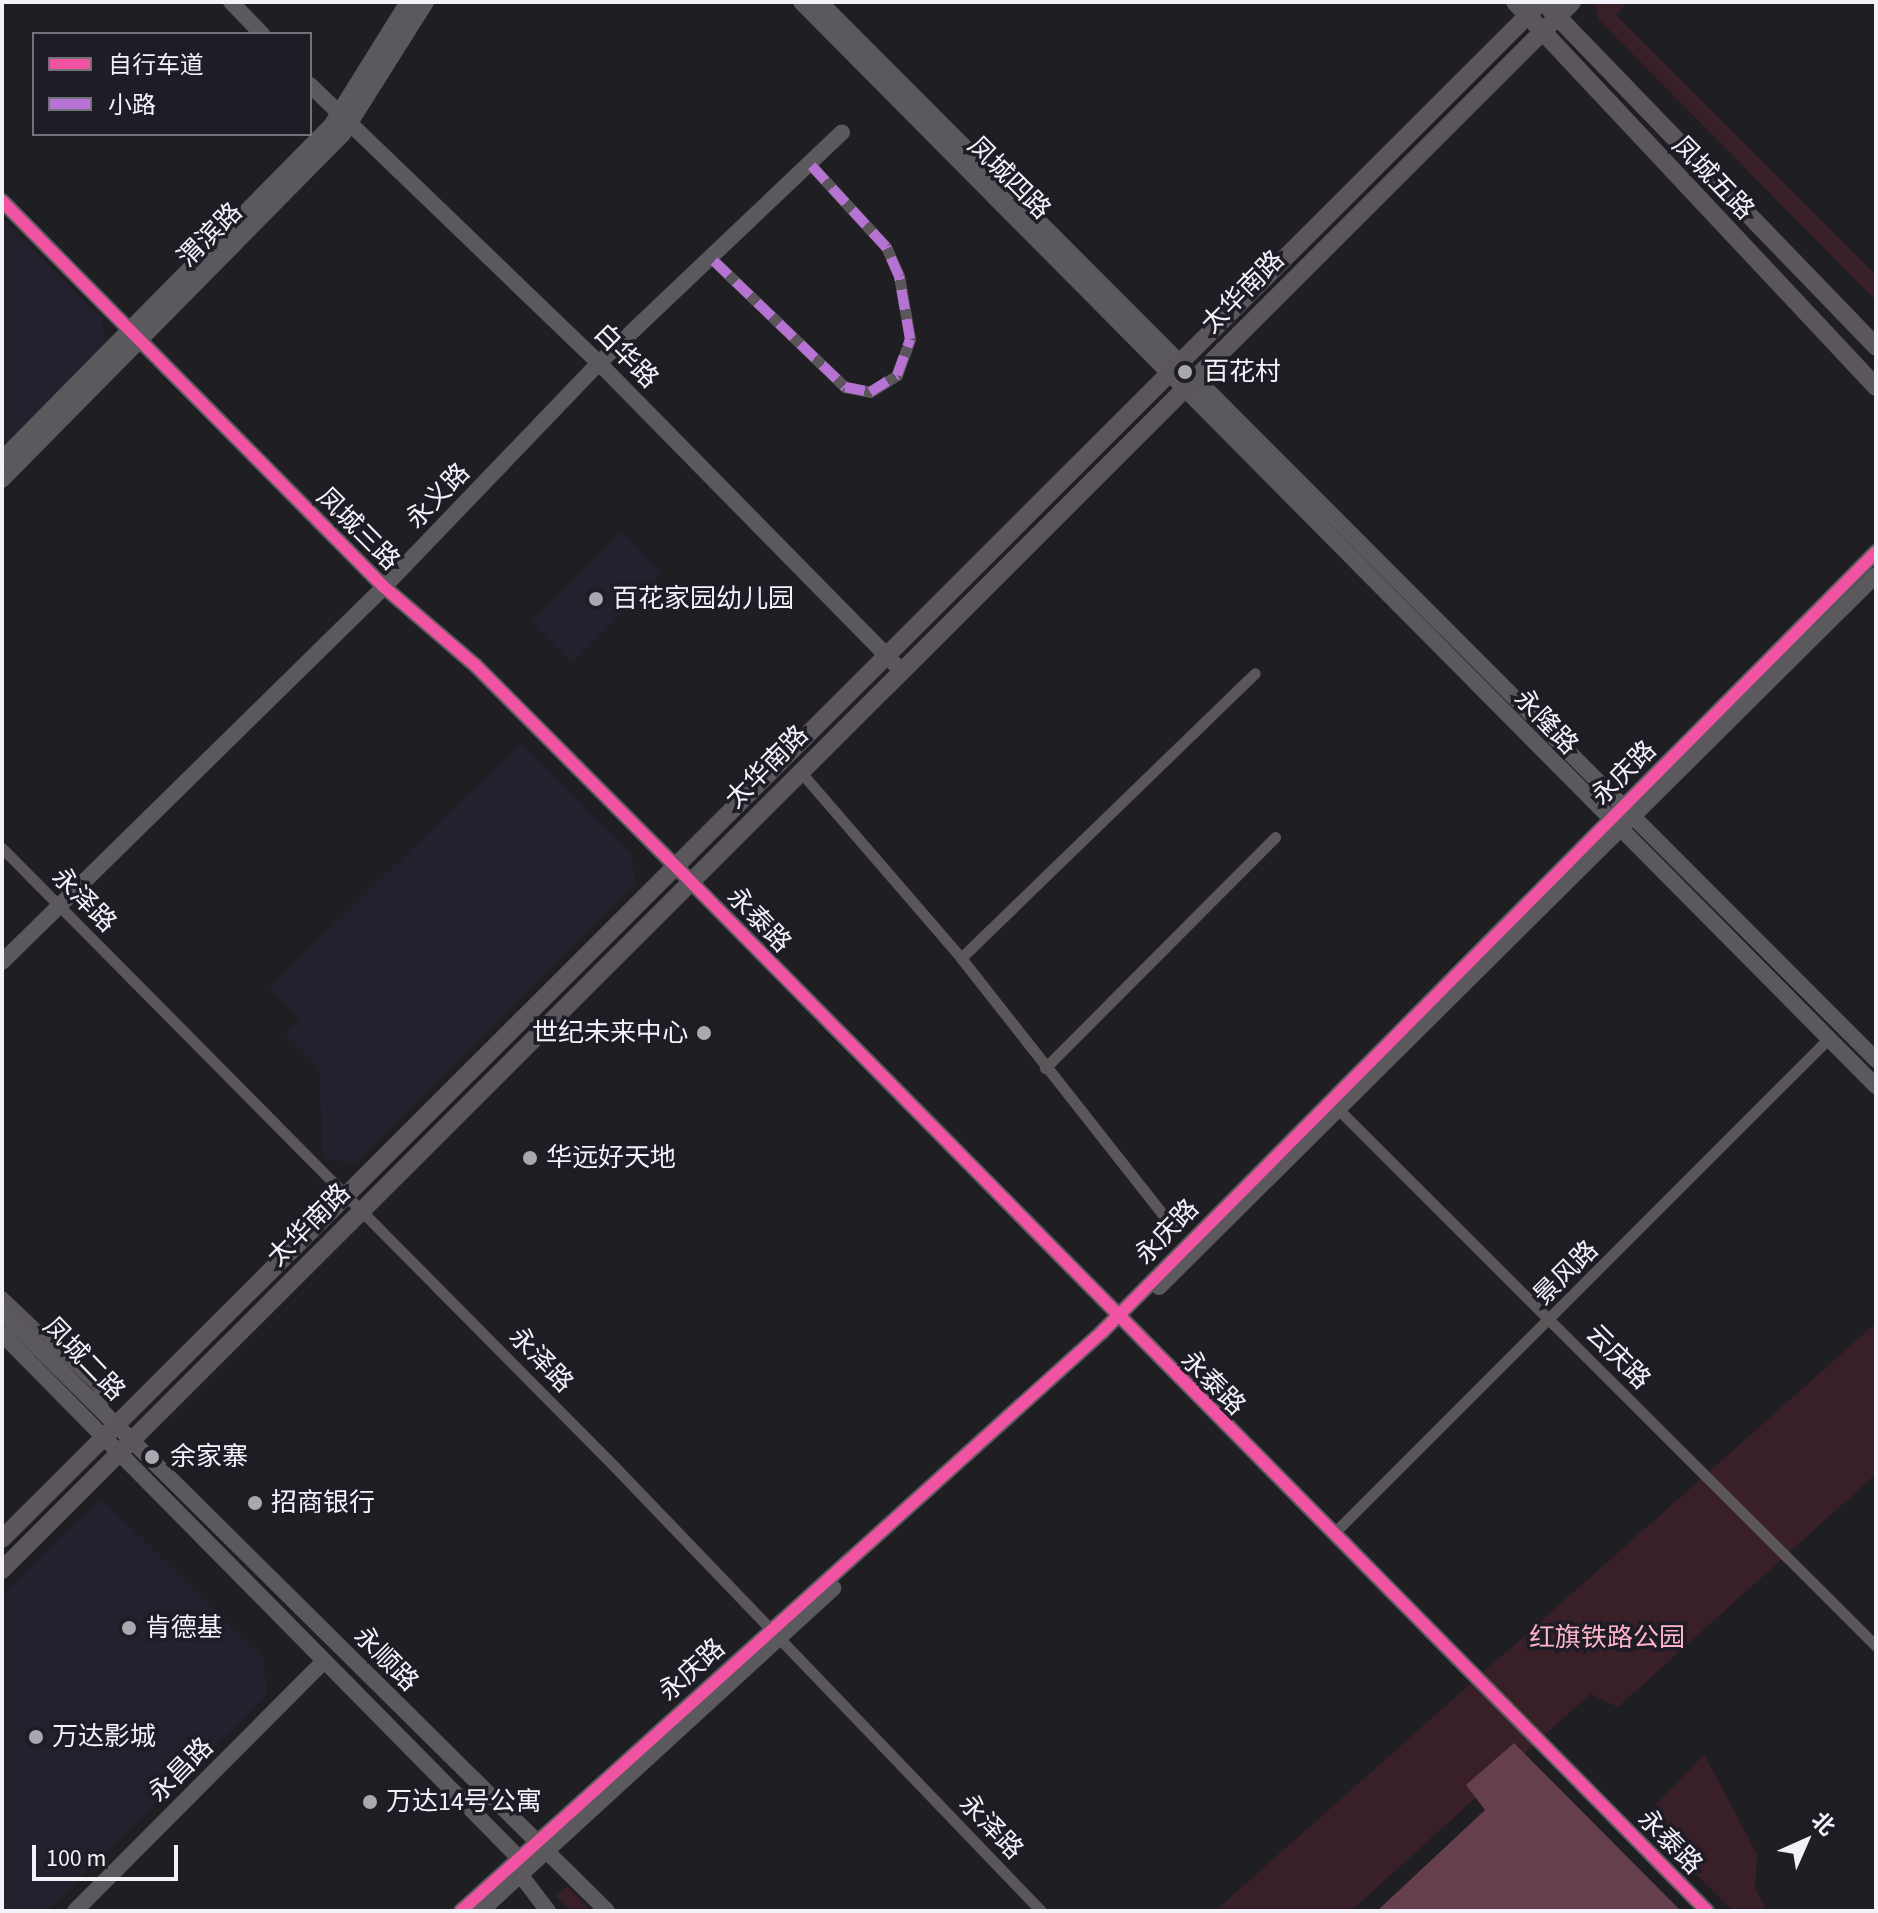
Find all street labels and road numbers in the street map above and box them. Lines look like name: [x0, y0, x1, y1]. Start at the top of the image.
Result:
street label: 凤城四路: [961, 130, 1057, 226]
street label: 凤城五路: [1666, 130, 1760, 226]
street label: 渭滨路: [171, 196, 249, 274]
street label: 太华南路: [1195, 244, 1291, 340]
street label: 白华路: [587, 317, 665, 395]
street label: 永义路: [400, 457, 476, 535]
street label: 凤城三路: [310, 481, 406, 577]
street label: 永隆路: [1508, 683, 1584, 761]
street label: 太华南路: [719, 719, 815, 815]
street label: 永庆路: [1585, 734, 1663, 812]
street label: 永泽路: [45, 861, 123, 939]
street label: 永泰路: [721, 881, 797, 959]
street label: 太华南路: [261, 1177, 357, 1273]
street label: 永庆路: [1129, 1193, 1205, 1271]
street label: 景风路: [1527, 1234, 1605, 1312]
street label: 凤城二路: [37, 1311, 131, 1407]
street label: 云庆路: [1579, 1318, 1657, 1396]
street label: 永泽路: [503, 1321, 579, 1399]
street label: 永泰路: [1174, 1344, 1252, 1422]
street label: 永顺路: [347, 1620, 425, 1698]
street label: 永庆路: [653, 1632, 731, 1708]
street label: 永昌路: [142, 1731, 220, 1809]
street label: 永泽路: [953, 1788, 1029, 1866]
street label: 永泰路: [1631, 1803, 1709, 1881]

